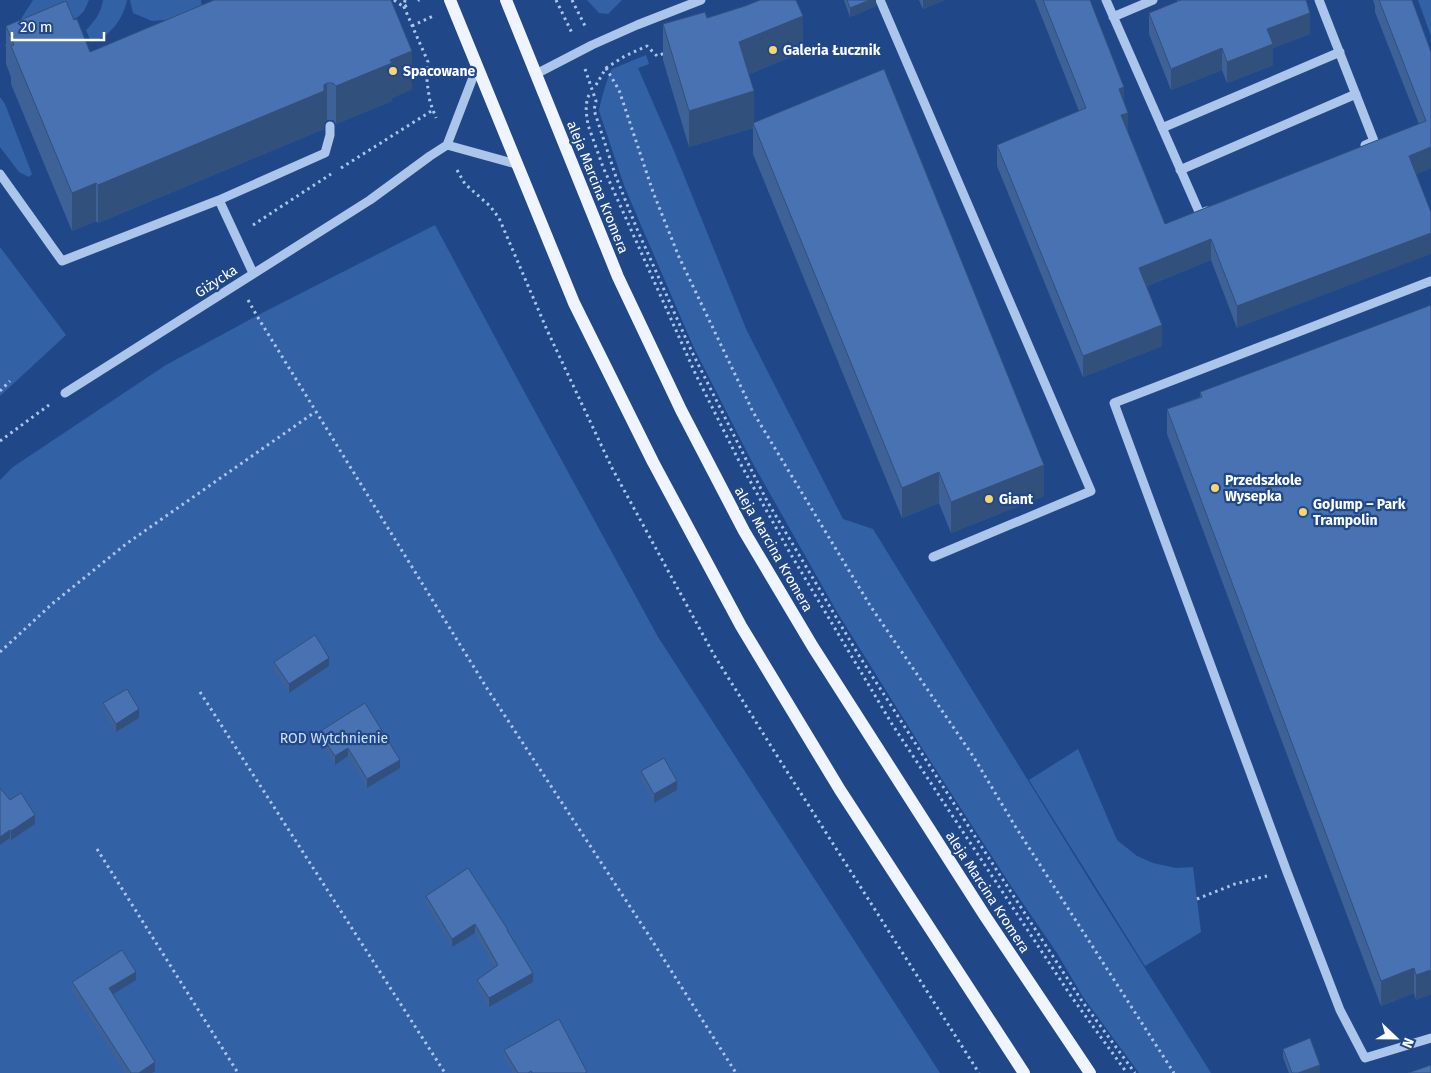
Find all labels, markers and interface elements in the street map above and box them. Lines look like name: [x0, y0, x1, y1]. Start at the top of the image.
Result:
scale bar: [12, 10, 105, 42]
text: 20 m: [20, 18, 53, 36]
place label: Galeria Łucznik: [783, 42, 881, 59]
marker: Galeria Łucznik: [767, 44, 779, 56]
place label: Spacowane: [403, 63, 476, 80]
marker: Spacowane: [387, 65, 399, 77]
street label: aleja Marcina Kromera: [563, 118, 632, 256]
street label: Giżycka: [192, 261, 241, 301]
place label: Przedszkole Wysepka: [1225, 472, 1302, 505]
marker: Przedszkole Wysepka: [1209, 482, 1221, 494]
street label: aleja Marcina Kromera: [731, 484, 816, 615]
place label: Giant: [999, 491, 1034, 508]
marker: Giant: [983, 493, 995, 505]
place label: GoJump – Park Trampolin: [1313, 496, 1406, 529]
marker: GoJump – Park Trampolin: [1297, 506, 1309, 518]
park label: ROD Wytchnienie: [280, 730, 388, 747]
street label: aleja Marcina Kromera: [942, 828, 1033, 956]
north arrow: [1371, 1013, 1421, 1063]
text: N: [1398, 1035, 1417, 1050]

